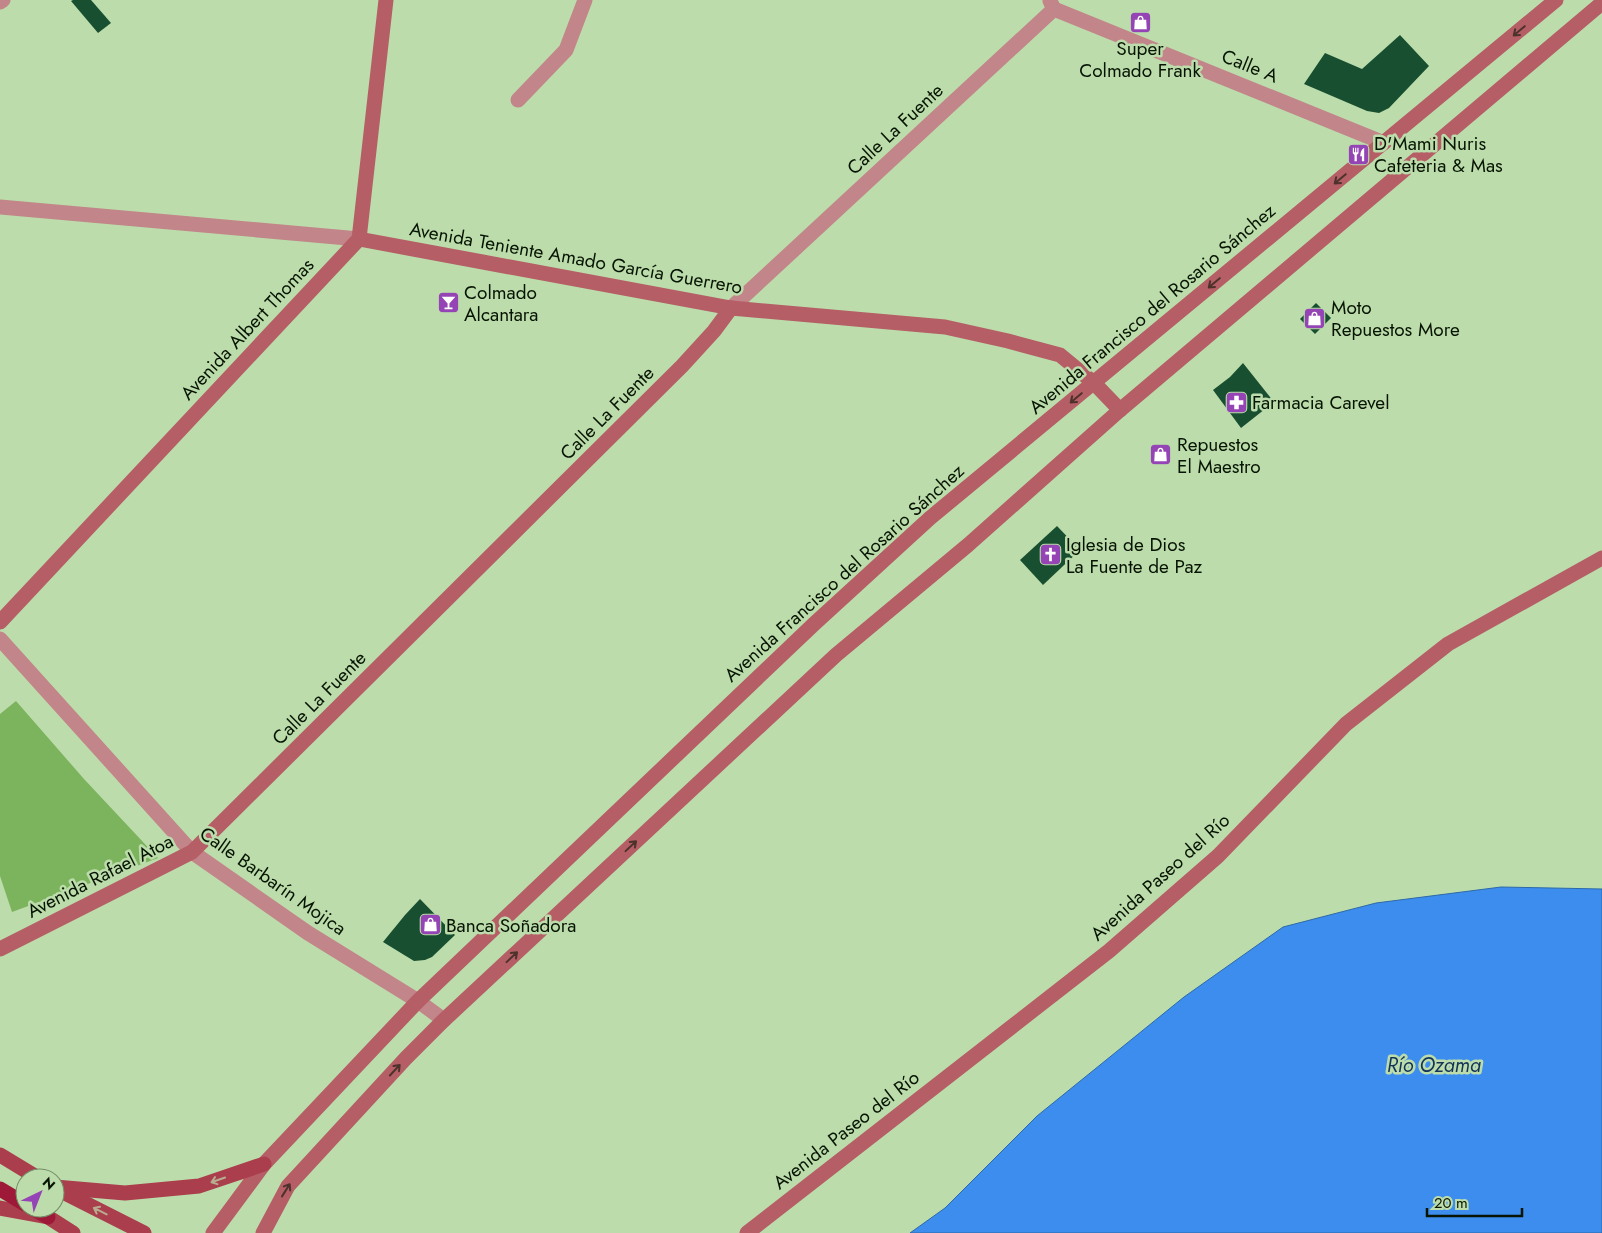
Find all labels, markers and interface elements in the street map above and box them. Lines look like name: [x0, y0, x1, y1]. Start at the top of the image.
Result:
shop icon: Super Colmado Frank: [1128, 10, 1152, 34]
one-way arrow: [1513, 25, 1526, 36]
place label: Super Colmado Frank: [1079, 35, 1202, 84]
street label: Calle A: [1218, 42, 1283, 90]
street label: Calle La Fuente: [841, 77, 949, 181]
place label: D'Mami Nuris Cafeteria & Mas: [1374, 130, 1503, 179]
restaurant icon: D'Mami Nuris Cafeteria & Mas: [1346, 142, 1370, 166]
one-way arrow: [1333, 174, 1346, 185]
street label: Avenida Francisco del Rosario Sánchez: [1023, 197, 1281, 420]
street label: Avenida Teniente Amado García Guerrero: [407, 215, 745, 301]
street label: Avenida Albert Thomas: [174, 252, 320, 406]
one-way arrow: [1208, 277, 1221, 288]
place label: Colmado Alcantara: [464, 279, 538, 328]
bar icon: Colmado Alcantara: [436, 291, 460, 315]
place label: Moto Repuestos More: [1331, 294, 1460, 343]
shop icon: Moto Repuestos More: [1303, 306, 1327, 330]
street label: Calle La Fuente: [554, 360, 660, 466]
place label: Farmacia Carevel: [1252, 389, 1390, 416]
pharmacy icon: Farmacia Carevel: [1224, 390, 1248, 414]
one-way arrow: [1069, 392, 1082, 403]
place label: Repuestos El Maestro: [1177, 431, 1261, 480]
shop icon: Repuestos El Maestro: [1149, 443, 1173, 467]
street label: Avenida Francisco del Rosario Sánchez: [718, 458, 970, 688]
place label: Iglesia de Dios La Fuente de Paz: [1066, 531, 1203, 580]
church icon: Iglesia de Dios La Fuente de Paz: [1038, 543, 1062, 567]
street label: Calle La Fuente: [266, 645, 372, 751]
street label: Avenida Paseo del Río: [1084, 807, 1236, 947]
street label: Calle Barbarín Mojica: [194, 820, 352, 942]
street label: Avenida Rafael Atoa: [22, 827, 178, 925]
one-way arrow: [624, 840, 637, 852]
place label: Banca Soñadora: [446, 912, 576, 939]
shop icon: Banca Soñadora: [418, 913, 442, 937]
one-way arrow: [505, 951, 518, 963]
water label: Río Ozama: [1387, 1051, 1481, 1080]
one-way arrow: [389, 1064, 401, 1076]
street label: Avenida Paseo del Río: [767, 1064, 925, 1196]
north arrow: [15, 1168, 65, 1218]
text: N: [38, 1172, 60, 1195]
one-way arrow: [211, 1176, 226, 1185]
one-way arrow: [282, 1184, 292, 1198]
scale bar: [1427, 1186, 1522, 1218]
text: 20 m: [1434, 1192, 1468, 1214]
one-way arrow: [93, 1206, 108, 1216]

